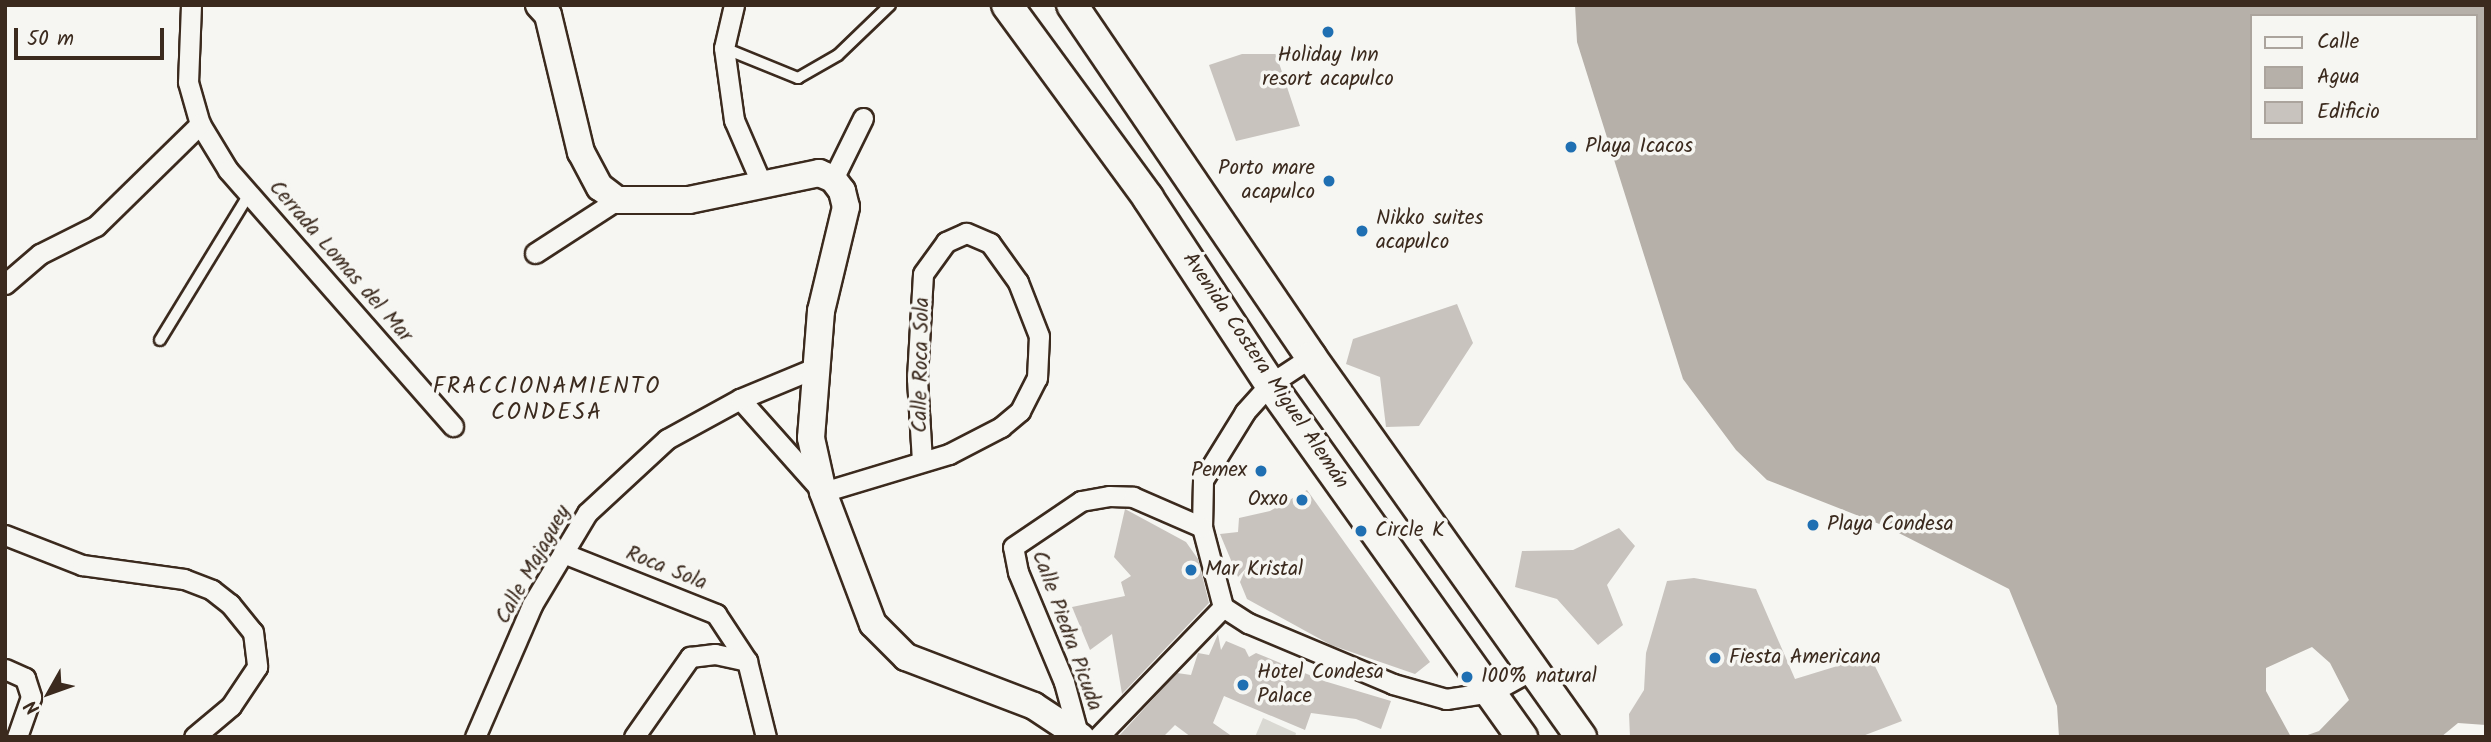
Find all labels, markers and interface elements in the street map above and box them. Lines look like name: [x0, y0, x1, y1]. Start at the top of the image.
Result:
scale bar: [18, 14, 168, 58]
legend: [2250, 14, 2477, 140]
text: 50 m: [27, 23, 74, 56]
marker: Holiday Inn resort acapulco: [1320, 24, 1336, 40]
text: Calle: [2317, 26, 2359, 59]
place label: Holiday Inn resort acapulco: [1262, 43, 1394, 93]
text: Agua: [2317, 61, 2360, 94]
text: Edificio: [2317, 96, 2380, 129]
place label: Playa Icacos: [1585, 134, 1693, 160]
marker: Playa Icacos: [1563, 139, 1579, 155]
place label: Porto mare acapulco: [1218, 156, 1315, 206]
marker: Porto mare acapulco: [1321, 173, 1337, 189]
street label: Cerrada Lomas del Mar: [263, 176, 417, 348]
place label: Nikko suites acapulco: [1376, 206, 1483, 256]
marker: Nikko suites acapulco: [1354, 223, 1370, 239]
street label: Avenida Costera Miguel Alemán: [1176, 248, 1354, 494]
street label: Calle Roca Sola: [908, 297, 936, 433]
district label: FRACCIONAMIENTO CONDESA: [435, 373, 659, 427]
place label: Pemex: [1191, 458, 1247, 484]
marker: Pemex: [1253, 463, 1269, 479]
place label: Oxxo: [1248, 487, 1288, 513]
marker: Oxxo: [1294, 492, 1310, 508]
street label: Calle Majaguey: [491, 501, 577, 629]
place label: Playa Condesa: [1827, 512, 1954, 538]
marker: Playa Condesa: [1805, 517, 1821, 533]
place label: Circle K: [1375, 518, 1444, 544]
marker: Circle K: [1353, 523, 1369, 539]
street label: Roca Sola: [622, 541, 710, 597]
street label: Calle Piedra Picuda: [1025, 548, 1107, 714]
place label: Mar Kristal: [1205, 557, 1303, 583]
marker: Mar Kristal: [1183, 562, 1199, 578]
place label: Fiesta Americana: [1729, 645, 1881, 671]
marker: Fiesta Americana: [1707, 650, 1723, 666]
north arrow: [14, 658, 84, 728]
place label: Hotel Condesa Palace: [1257, 660, 1384, 710]
place label: 100% natural: [1481, 664, 1597, 690]
marker: 100% natural: [1459, 669, 1475, 685]
marker: Hotel Condesa Palace: [1235, 677, 1251, 693]
text: N: [18, 692, 48, 721]

